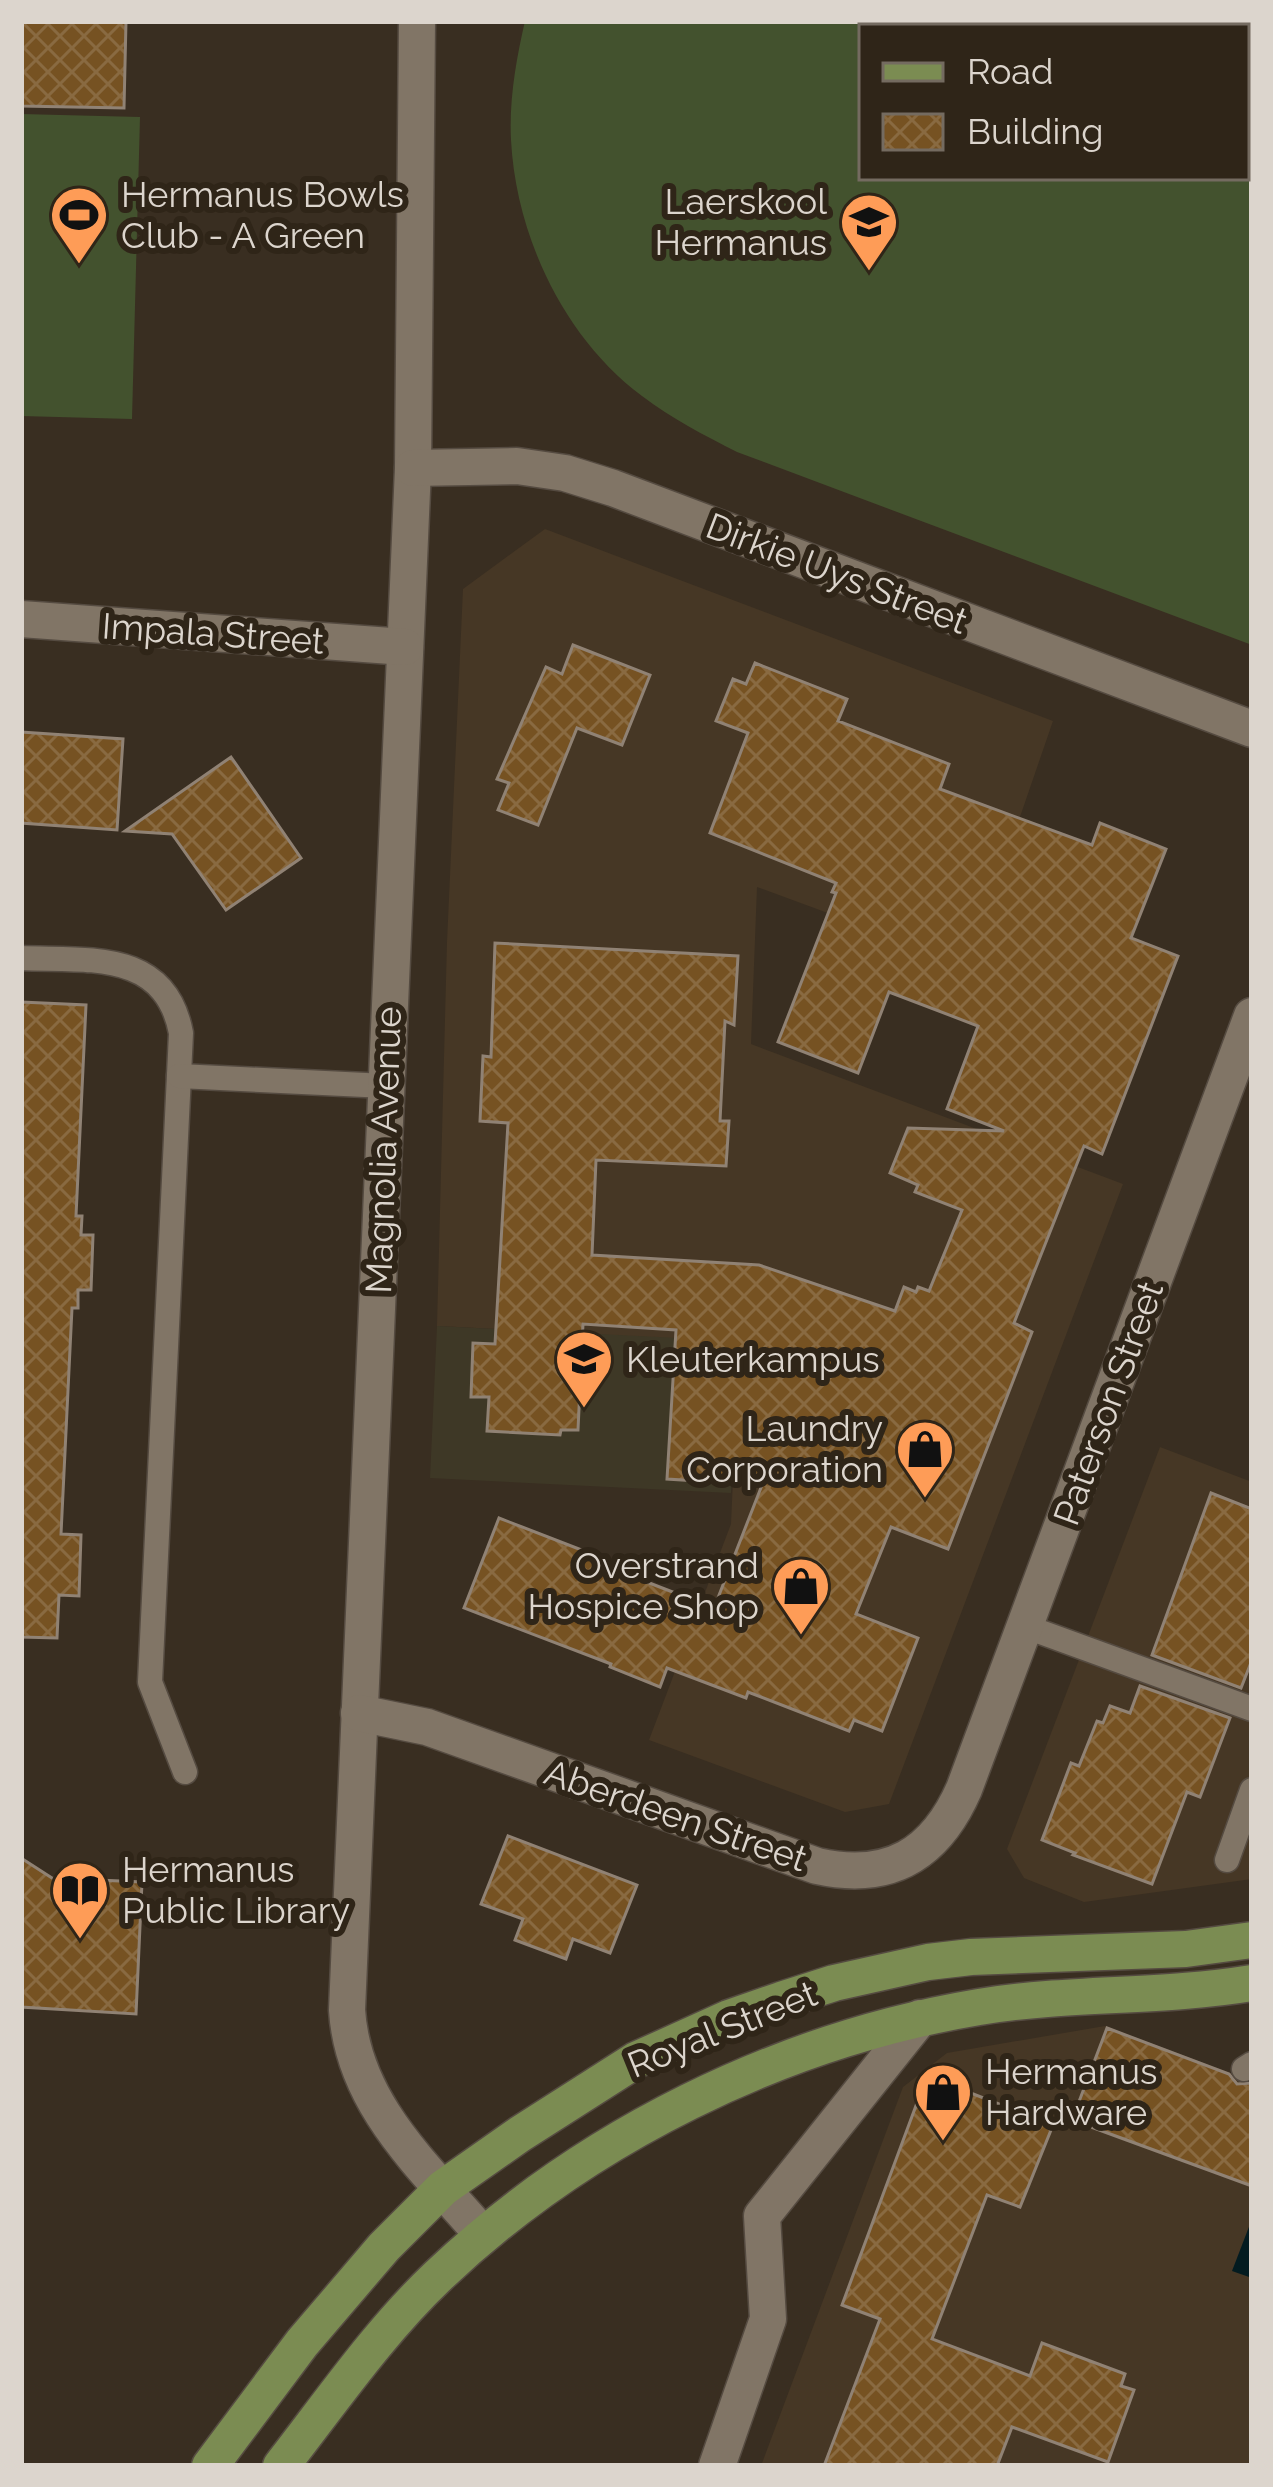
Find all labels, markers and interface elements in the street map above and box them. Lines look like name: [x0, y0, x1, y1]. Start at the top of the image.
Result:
legend: [859, 24, 1249, 180]
text: Road: [967, 50, 1053, 92]
text: Building: [967, 110, 1103, 152]
place label: Hermanus Bowls Club - A Green: [121, 173, 404, 256]
place label: Laerskool Hermanus: [655, 180, 827, 263]
sports icon: Hermanus Bowls Club - A Green: [48, 184, 110, 266]
school or university icon: Laerskool Hermanus: [838, 191, 900, 273]
street label: Dirkie Uys Street: [701, 504, 973, 642]
street label: Impala Street: [101, 604, 325, 662]
street label: Magnolia Avenue: [357, 1006, 409, 1294]
street label: Paterson Street: [1044, 1276, 1172, 1530]
school or university icon: Kleuterkampus: [553, 1328, 615, 1410]
place label: Kleuterkampus: [626, 1338, 880, 1380]
place label: Laundry Corporation: [686, 1407, 883, 1490]
shop icon: Laundry Corporation: [894, 1418, 956, 1500]
place label: Overstrand Hospice Shop: [527, 1544, 759, 1627]
shop icon: Overstrand Hospice Shop: [770, 1555, 832, 1637]
street label: Aberdeen Street: [539, 1750, 813, 1880]
place label: Hermanus Public Library: [122, 1848, 350, 1931]
library icon: Hermanus Public Library: [49, 1859, 111, 1941]
street label: Royal Street: [621, 1972, 823, 2086]
place label: Hermanus Hardware: [985, 2050, 1158, 2133]
shop icon: Hermanus Hardware: [912, 2061, 974, 2143]

